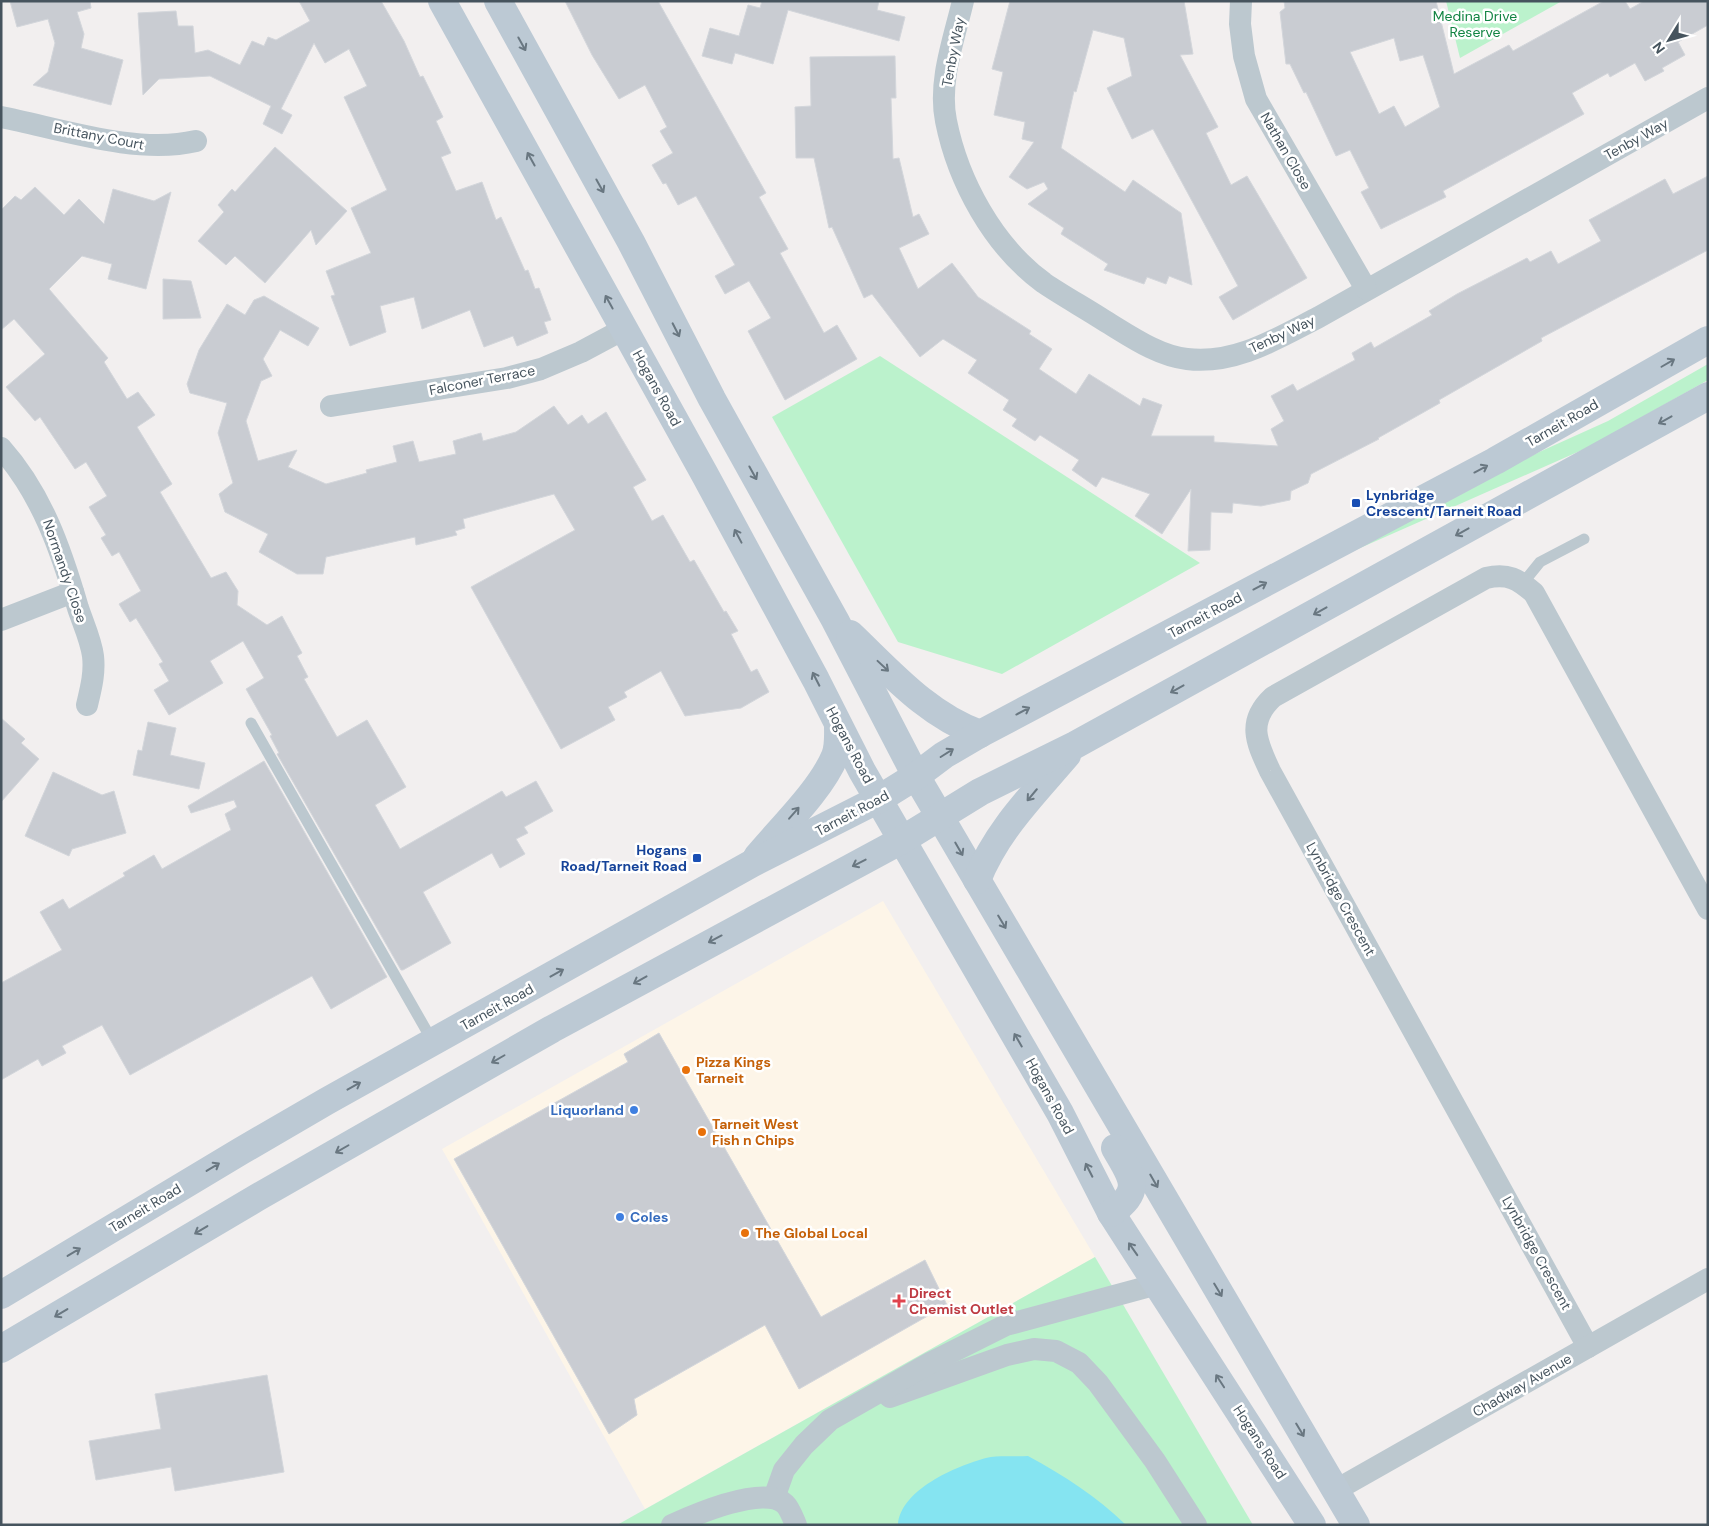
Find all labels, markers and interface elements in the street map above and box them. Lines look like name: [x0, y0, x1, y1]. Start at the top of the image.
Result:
park label: Medina Drive Reserve: [1433, 7, 1517, 41]
north arrow: [1644, 15, 1694, 65]
street label: Tenby Way: [937, 16, 969, 88]
one-way arrow: [517, 36, 527, 51]
text: N: [1648, 38, 1669, 57]
street label: Nathan Close: [1257, 109, 1315, 193]
street label: Tenby Way: [1601, 114, 1671, 164]
street label: Brittany Court: [52, 118, 146, 154]
one-way arrow: [526, 152, 536, 167]
one-way arrow: [596, 178, 606, 193]
one-way arrow: [604, 294, 614, 309]
street label: Tenby Way: [1246, 311, 1318, 357]
one-way arrow: [672, 322, 681, 337]
street label: Hogans Road: [629, 347, 685, 429]
one-way arrow: [1660, 358, 1675, 368]
street label: Falconer Terrace: [428, 361, 536, 399]
street label: Tarneit Road: [1523, 395, 1601, 451]
one-way arrow: [1659, 415, 1673, 425]
one-way arrow: [1473, 464, 1488, 474]
one-way arrow: [749, 465, 758, 480]
place label: Lynbridge Crescent/Tarneit Road: [1366, 486, 1521, 520]
marker: Lynbridge Crescent/Tarneit Road: [1350, 497, 1362, 509]
street label: Normandy Close: [39, 517, 91, 625]
one-way arrow: [1455, 528, 1470, 537]
one-way arrow: [733, 529, 743, 544]
one-way arrow: [1252, 581, 1267, 590]
street label: Tarneit Road: [1165, 588, 1245, 642]
one-way arrow: [1312, 606, 1327, 616]
one-way arrow: [877, 660, 889, 672]
one-way arrow: [811, 672, 820, 687]
one-way arrow: [1170, 685, 1185, 694]
street label: Hogans Road: [822, 704, 878, 786]
one-way arrow: [1016, 706, 1031, 716]
one-way arrow: [940, 748, 954, 758]
street label: Tarneit Road: [812, 786, 892, 840]
one-way arrow: [1027, 789, 1038, 802]
one-way arrow: [788, 806, 799, 819]
street label: Lynbridge Crescent: [1302, 839, 1380, 959]
place label: Hogans Road/Tarneit Road: [561, 841, 687, 875]
one-way arrow: [954, 841, 964, 855]
marker: Hogans Road/Tarneit Road: [691, 852, 703, 864]
one-way arrow: [852, 858, 867, 868]
one-way arrow: [997, 915, 1007, 929]
one-way arrow: [708, 934, 723, 944]
one-way arrow: [549, 968, 564, 977]
one-way arrow: [633, 976, 648, 985]
street label: Tarneit Road: [457, 980, 537, 1034]
one-way arrow: [1013, 1034, 1023, 1048]
place label: Pizza Kings Tarneit: [696, 1053, 771, 1087]
one-way arrow: [492, 1055, 506, 1065]
street label: Hogans Road: [1022, 1055, 1078, 1137]
marker: Pizza Kings Tarneit: [680, 1064, 692, 1076]
one-way arrow: [346, 1081, 361, 1090]
place label: Liquorland: [551, 1101, 624, 1119]
marker: Liquorland: [628, 1104, 640, 1116]
place label: Tarneit West Fish n Chips: [712, 1115, 799, 1149]
marker: Tarneit West Fish n Chips: [696, 1126, 708, 1138]
one-way arrow: [335, 1144, 349, 1154]
one-way arrow: [206, 1162, 220, 1172]
one-way arrow: [1084, 1162, 1094, 1177]
one-way arrow: [1150, 1174, 1160, 1188]
street label: Tarneit Road: [106, 1179, 184, 1237]
street label: Lynbridge Crescent: [1498, 1193, 1576, 1313]
place label: Coles: [630, 1208, 669, 1226]
marker: Coles: [614, 1211, 626, 1223]
place label: The Global Local: [755, 1224, 868, 1242]
one-way arrow: [194, 1226, 208, 1236]
marker: The Global Local: [739, 1227, 751, 1239]
one-way arrow: [1128, 1242, 1138, 1256]
one-way arrow: [67, 1246, 81, 1256]
one-way arrow: [1213, 1283, 1223, 1297]
place label: Direct Chemist Outlet: [909, 1284, 1014, 1318]
marker: Direct Chemist Outlet: [893, 1295, 905, 1307]
one-way arrow: [55, 1309, 69, 1319]
street label: Chadway Avenue: [1469, 1349, 1575, 1421]
one-way arrow: [1215, 1374, 1225, 1388]
street label: Hogans Road: [1229, 1402, 1291, 1482]
one-way arrow: [1296, 1423, 1306, 1437]

